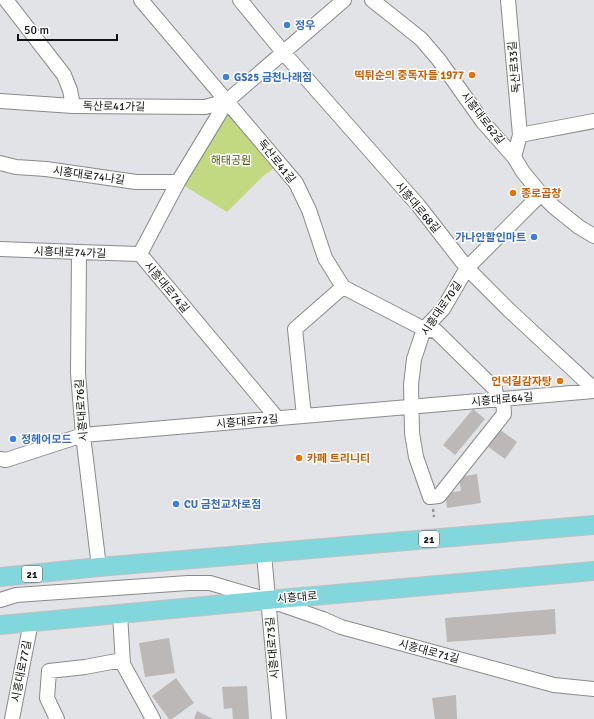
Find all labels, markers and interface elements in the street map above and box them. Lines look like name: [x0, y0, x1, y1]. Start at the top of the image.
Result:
scale bar: [18, 16, 117, 42]
place label: 정우: [295, 19, 315, 32]
marker: 정우: [282, 20, 292, 30]
text: 50 m: [24, 23, 49, 38]
street label: 독산로33길: [506, 40, 523, 94]
place label: 떡튀순의 중독자들 1977: [354, 69, 464, 82]
marker: 떡튀순의 중독자들 1977: [467, 70, 477, 80]
place label: GS25 금천나래점: [234, 71, 312, 84]
marker: GS25 금천나래점: [221, 72, 231, 82]
street label: 시흥대로62길: [458, 90, 507, 147]
street label: 독산로41가길: [83, 99, 145, 114]
street label: 독산로41길: [255, 137, 298, 186]
park label: 해태공원: [211, 154, 251, 167]
street label: 시흥대로74나길: [52, 164, 126, 187]
street label: 시흥대로68길: [393, 179, 443, 235]
place label: 종로곱창: [521, 187, 561, 200]
marker: 종로곱창: [508, 188, 518, 198]
place label: 가나안할인마트: [455, 231, 526, 244]
marker: 가나안할인마트: [529, 232, 539, 242]
street label: 시흥대로74가길: [33, 245, 106, 260]
street label: 시흥대로74길: [142, 259, 192, 315]
street label: 시흥대로70길: [419, 279, 464, 338]
place label: 언덕길감자탕: [491, 375, 552, 388]
marker: 언덕길감자탕: [555, 376, 565, 386]
street label: 시흥대로76길: [73, 378, 90, 442]
street label: 시흥대로64길: [470, 390, 534, 409]
street label: 시흥대로72길: [215, 412, 279, 431]
place label: 정헤어모드: [21, 433, 72, 446]
marker: 정헤어모드: [8, 434, 18, 444]
place label: 카페 트리니티: [307, 452, 370, 465]
marker: 카페 트리니티: [294, 453, 304, 463]
place label: CU 금천교차로점: [184, 498, 261, 511]
marker: CU 금천교차로점: [171, 499, 181, 509]
road number: 21: [419, 531, 439, 547]
road number: 21: [22, 566, 42, 582]
street label: 시흥대로: [276, 589, 318, 606]
street label: 시흥대로73길: [263, 616, 282, 680]
street label: 시흥대로71길: [397, 637, 461, 666]
street label: 시흥대로77길: [9, 639, 34, 703]

